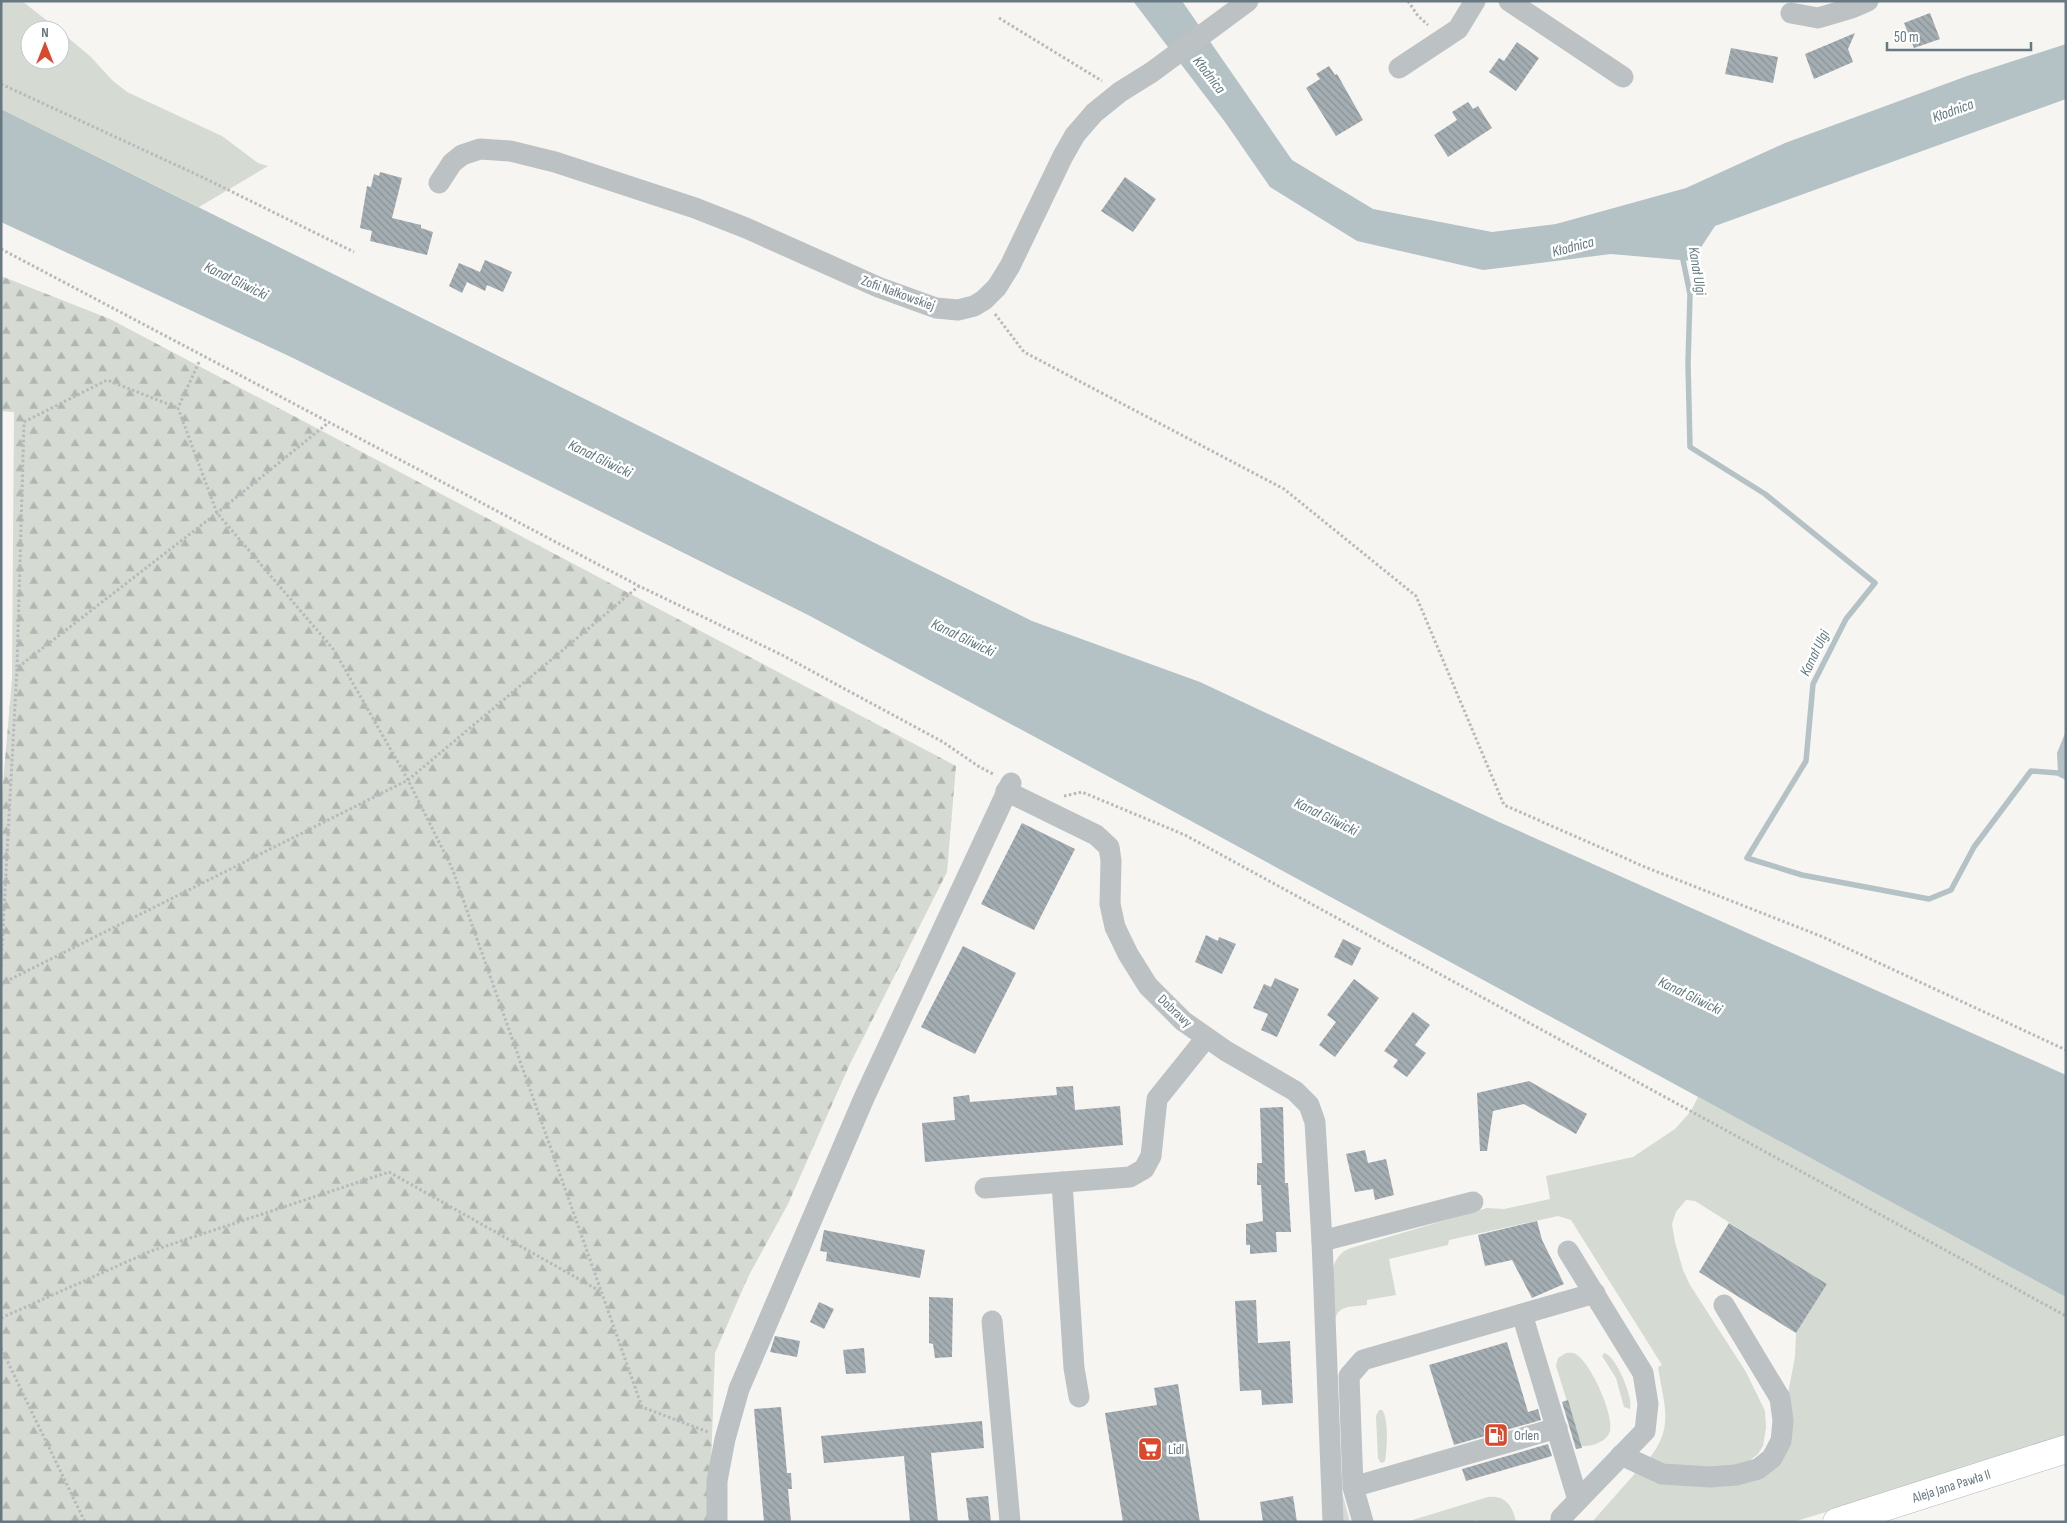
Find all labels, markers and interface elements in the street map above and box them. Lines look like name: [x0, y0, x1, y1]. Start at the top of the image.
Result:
north arrow: [20, 20, 70, 70]
scale bar: [1887, 20, 2031, 52]
text: N: [41, 24, 49, 41]
text: 50 m: [1894, 28, 1919, 47]
water label: Kłodnica: [1188, 52, 1230, 98]
water label: Kłodnica: [1930, 95, 1976, 127]
water label: Kłodnica: [1550, 232, 1596, 262]
water label: Kanał Ulgi: [1684, 245, 1710, 298]
water label: Kanał Gliwicki: [201, 257, 272, 305]
street label: Zofii Nałkowskiej: [859, 272, 937, 314]
water label: Kanał Gliwicki: [565, 435, 636, 483]
water label: Kanał Gliwicki: [928, 614, 999, 662]
water label: Kanał Ulgi: [1796, 626, 1835, 679]
water label: Kanał Gliwicki: [1291, 793, 1362, 841]
water label: Kanał Gliwicki: [1655, 972, 1726, 1020]
street label: Dobrawy: [1154, 991, 1196, 1032]
fuel station icon: Orlen: [1483, 1422, 1509, 1448]
place label: Orlen: [1514, 1427, 1539, 1444]
supermarket icon: Lidl: [1137, 1436, 1163, 1462]
place label: Lidl: [1168, 1441, 1184, 1458]
street label: Aleja Jana Pawła II: [1909, 1465, 1993, 1506]

